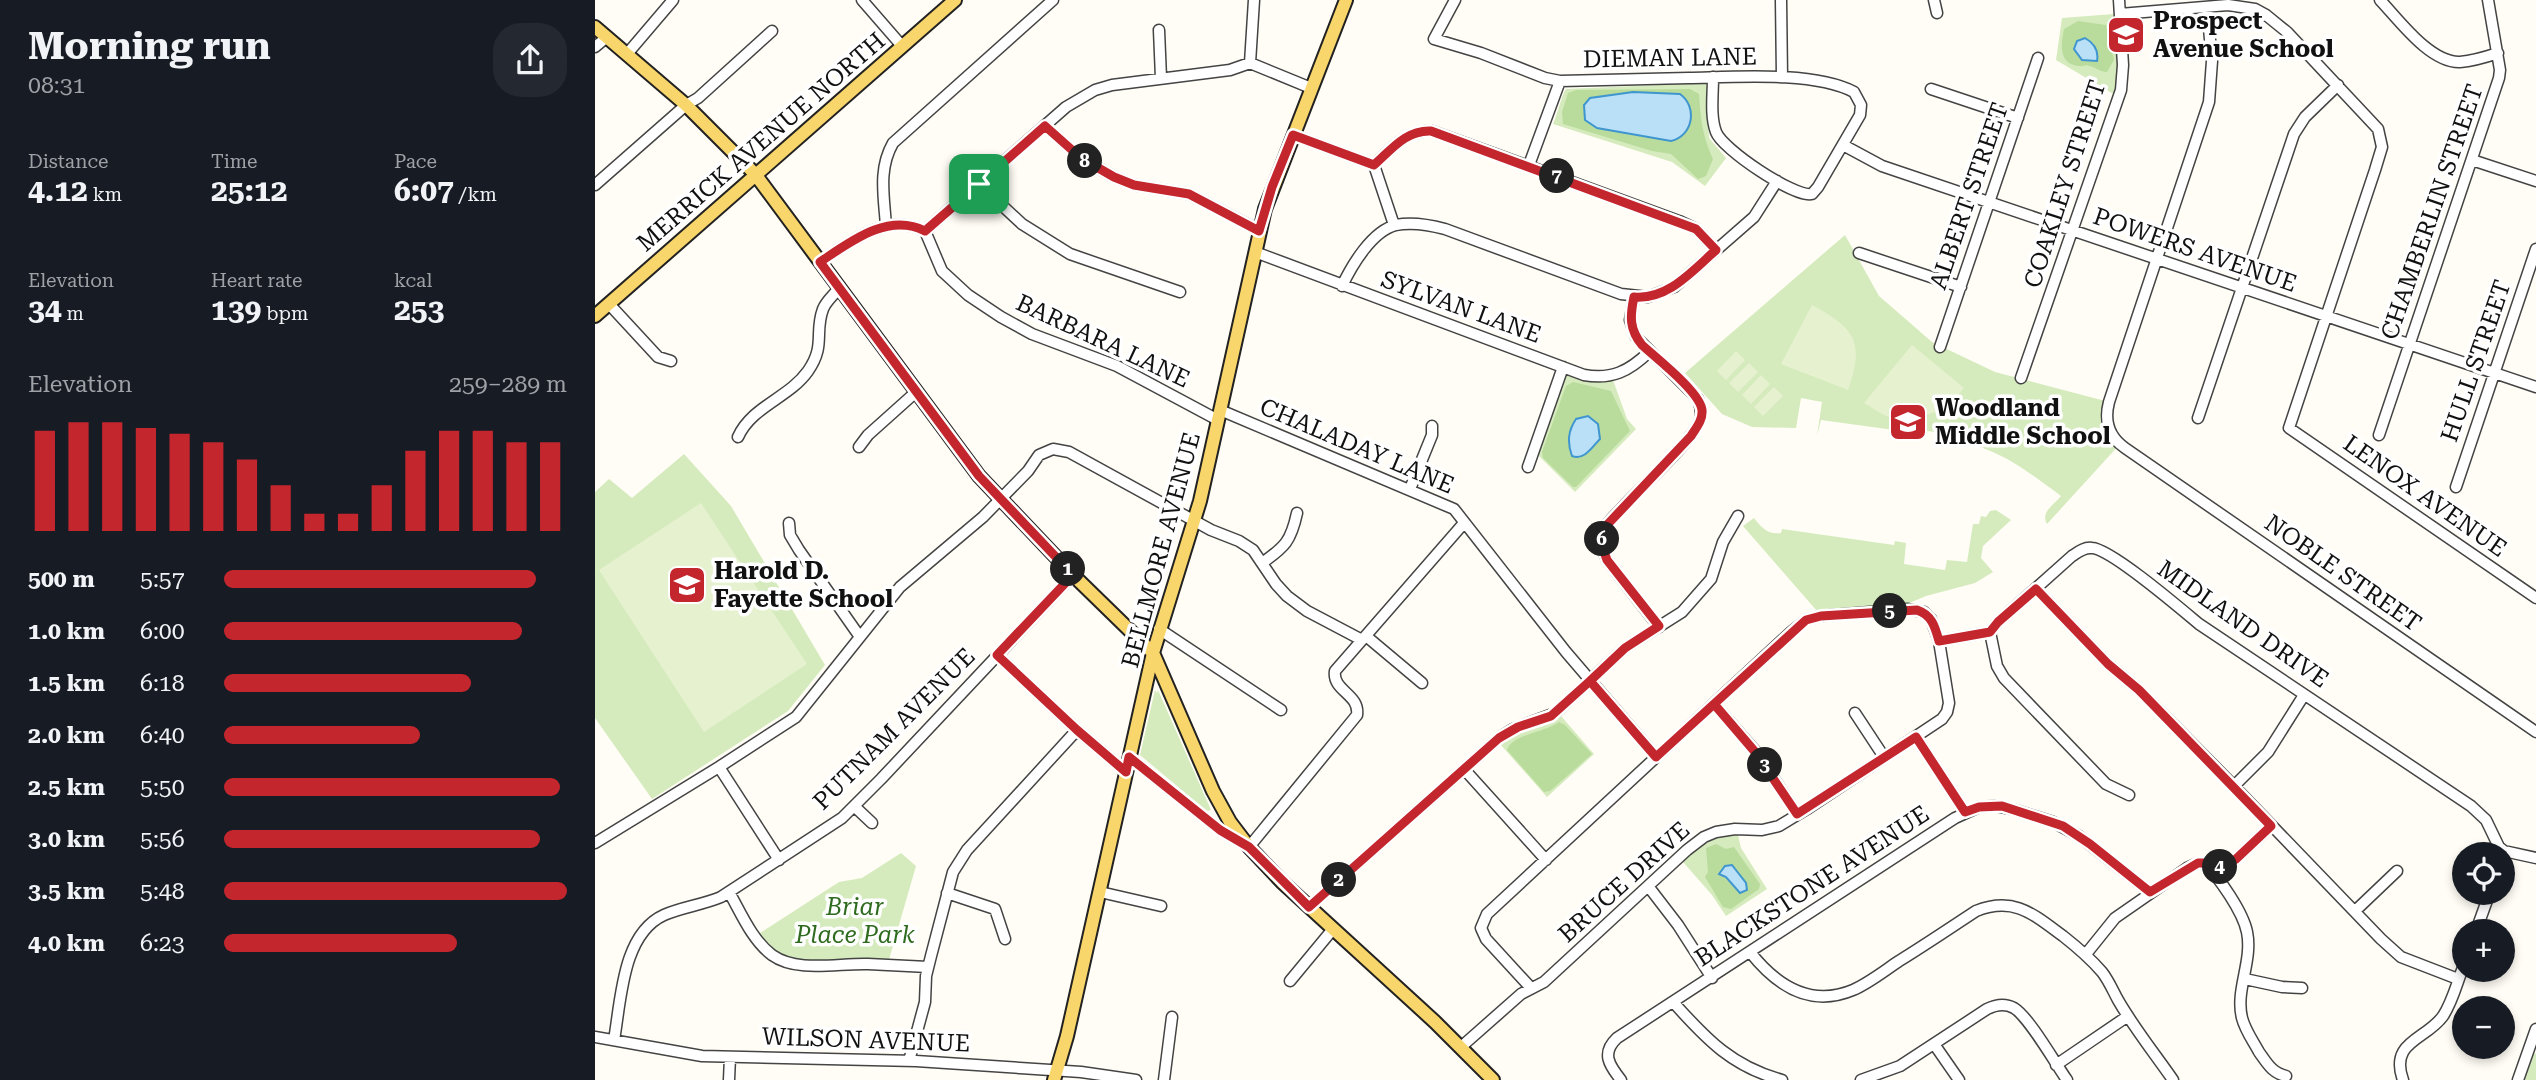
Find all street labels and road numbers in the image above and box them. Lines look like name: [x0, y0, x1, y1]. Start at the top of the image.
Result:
street label: MERRICK AVENUE NORTH: [631, 27, 891, 257]
street label: DIEMAN LANE: [1583, 42, 1757, 74]
street label: COAKLEY STREET: [2018, 77, 2112, 291]
street label: CHAMBERLIN STREET: [2375, 81, 2489, 343]
street label: ALBERT STREET: [1924, 99, 2014, 293]
street label: POWERS AVENUE: [2089, 202, 2301, 298]
street label: SYLVAN LANE: [1377, 265, 1545, 349]
street label: HULL STREET: [2435, 277, 2517, 445]
street label: BARBARA LANE: [1012, 289, 1194, 393]
street label: CHALADAY LANE: [1256, 392, 1458, 500]
street label: BELLMORE AVENUE: [1116, 429, 1206, 671]
street label: LENOX AVENUE: [2338, 429, 2512, 563]
street label: NOBLE STREET: [2259, 509, 2427, 637]
street label: MIDLAND DRIVE: [2152, 554, 2334, 694]
street label: PUTNAM AVENUE: [807, 642, 981, 816]
street label: BLACKSTONE AVENUE: [1690, 800, 1934, 972]
street label: BRUCE DRIVE: [1553, 816, 1695, 948]
street label: WILSON AVENUE: [761, 1022, 971, 1058]

